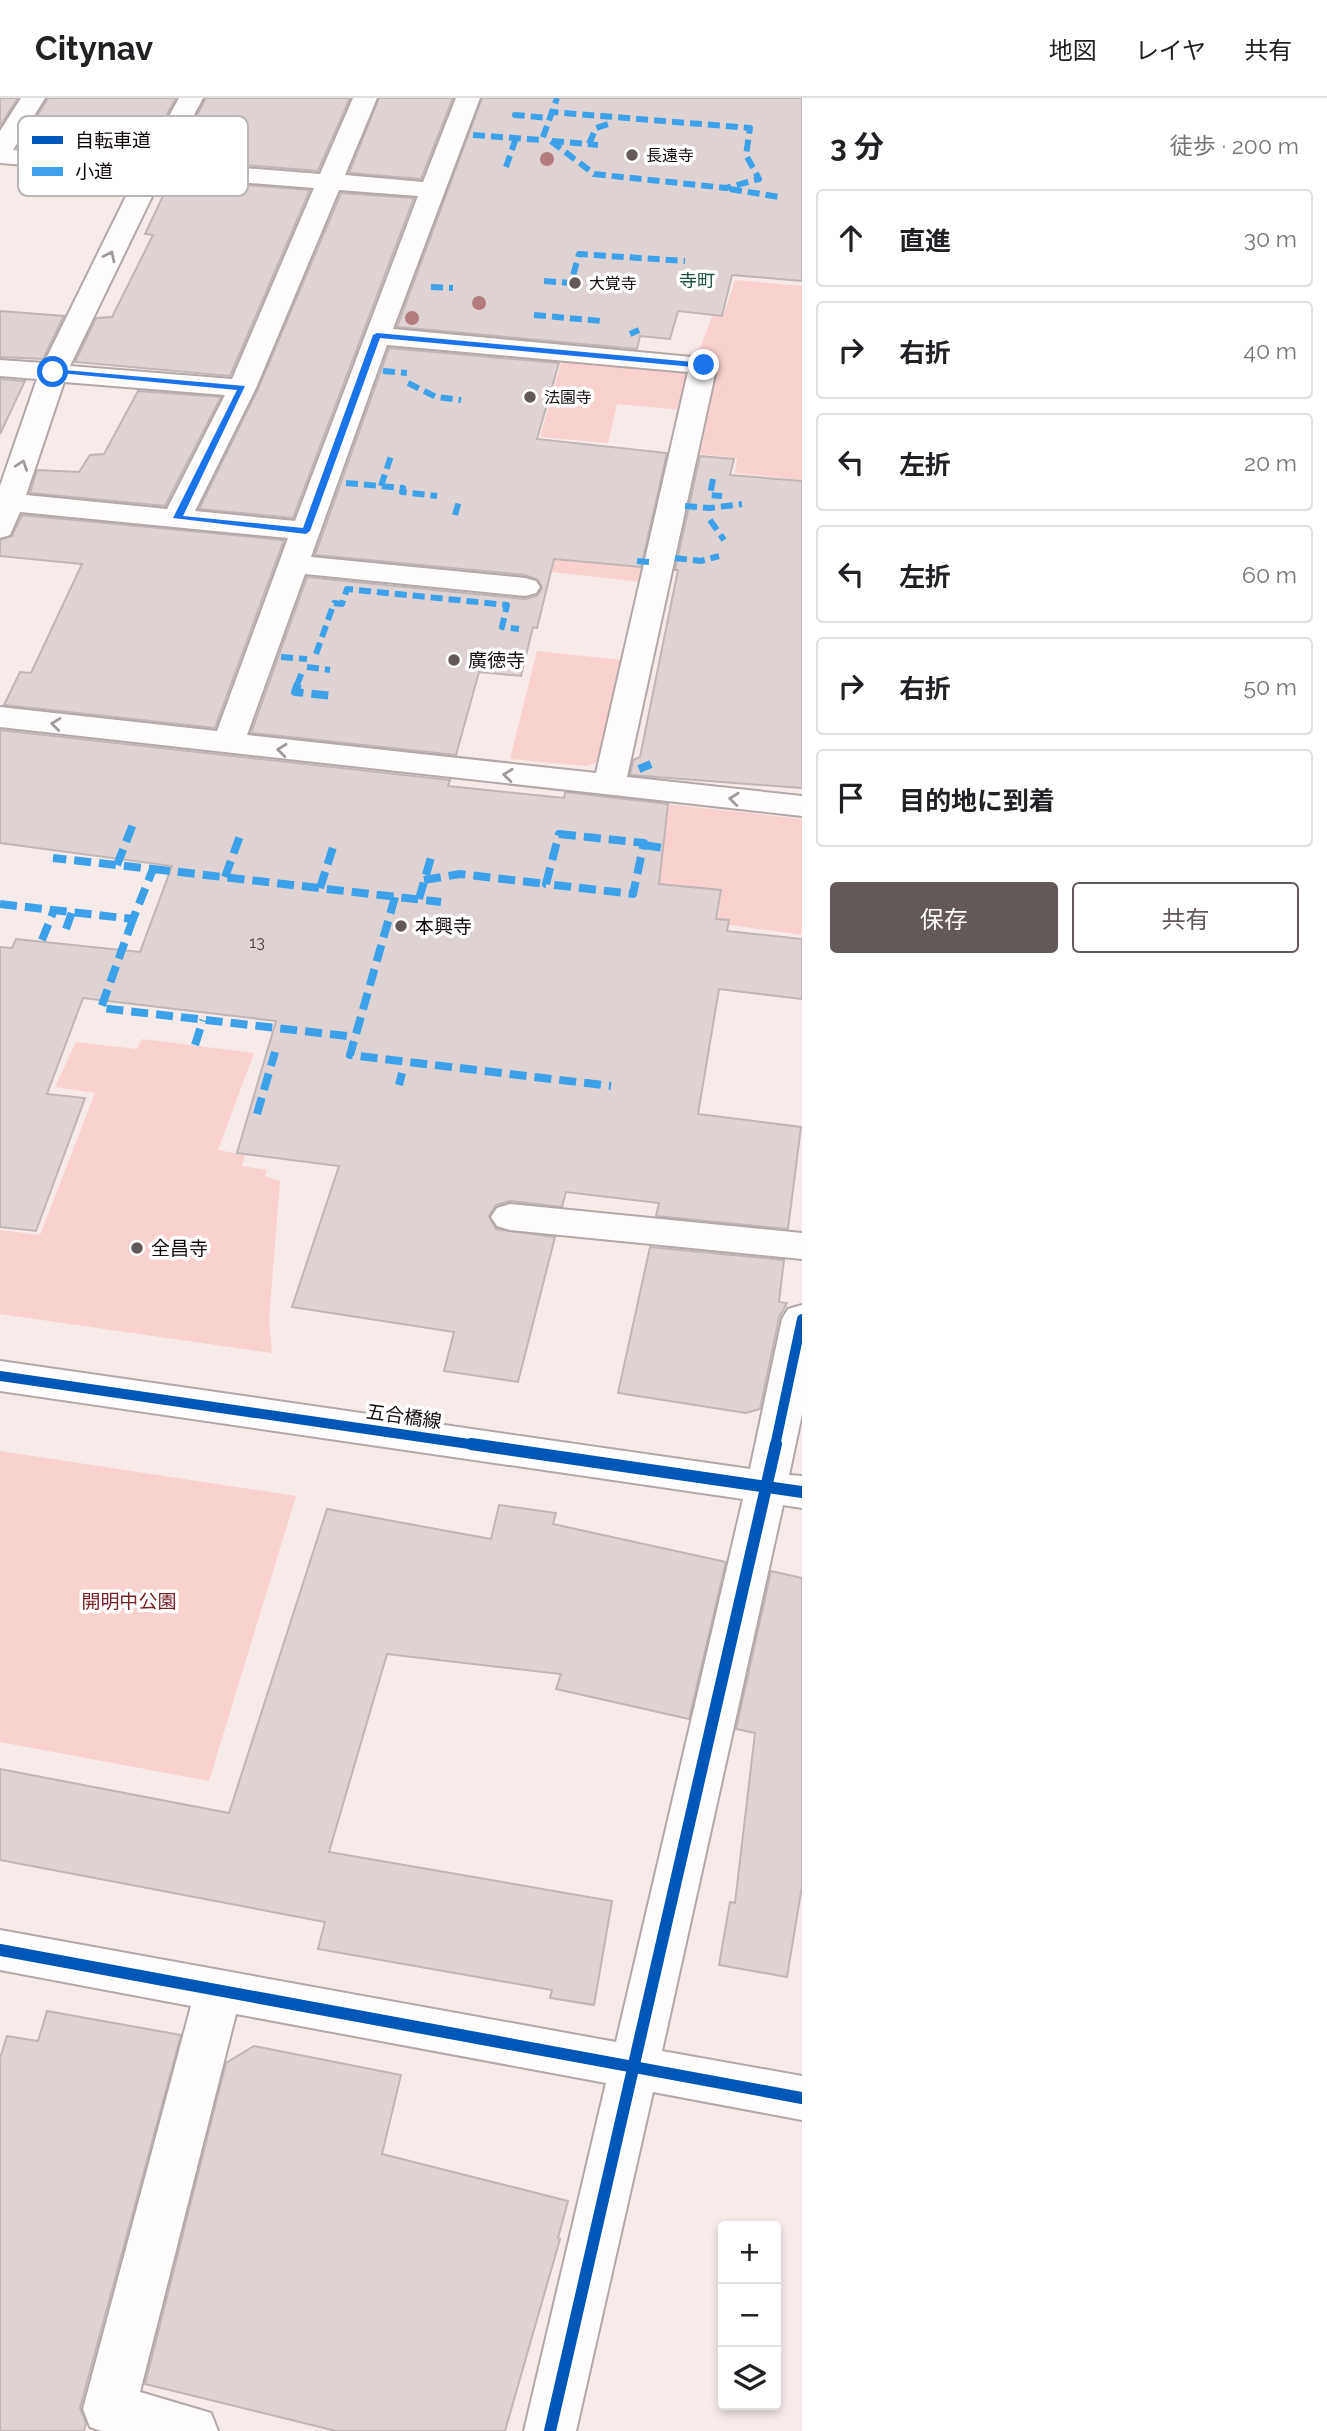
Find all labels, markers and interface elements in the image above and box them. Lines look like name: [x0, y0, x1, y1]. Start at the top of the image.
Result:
text: Citynav: [35, 29, 153, 68]
text: 地図: [1049, 36, 1097, 65]
text: レイヤ: [1135, 36, 1206, 65]
text: 共有: [1244, 36, 1292, 65]
legend: [18, 116, 248, 196]
text: 自転車道: [75, 129, 151, 151]
text: 3 分: [830, 129, 884, 164]
text: 徒歩 · 200 m: [1170, 132, 1299, 159]
place label: 長遠寺: [646, 146, 694, 165]
marker: 長遠寺: [624, 147, 640, 163]
text: 小道: [75, 160, 113, 182]
icon: ahead: [832, 219, 870, 257]
text: 30 m: [1244, 225, 1297, 252]
text: 直進: [899, 226, 951, 256]
one-way arrow: [102, 251, 116, 263]
district label: 寺町: [679, 270, 715, 291]
place label: 大覚寺: [589, 274, 637, 293]
marker: 大覚寺: [567, 275, 583, 291]
icon: right: [832, 331, 870, 369]
text: 40 m: [1243, 337, 1297, 364]
text: 右折: [899, 338, 951, 368]
route end: [688, 349, 719, 380]
route start: [37, 356, 68, 387]
place label: 法園寺: [544, 388, 592, 407]
marker: 法園寺: [522, 389, 538, 405]
icon: left: [832, 443, 870, 481]
text: 20 m: [1244, 449, 1297, 476]
text: 左折: [899, 450, 951, 480]
one-way arrow: [14, 459, 28, 471]
icon: left: [832, 555, 870, 593]
text: 60 m: [1242, 561, 1297, 588]
text: 左折: [899, 562, 951, 592]
place label: 廣徳寺: [468, 649, 525, 671]
marker: 廣徳寺: [446, 652, 462, 668]
icon: right: [832, 667, 870, 705]
text: 50 m: [1243, 673, 1297, 700]
text: 右折: [899, 674, 951, 704]
one-way arrow: [50, 716, 62, 731]
one-way arrow: [276, 742, 288, 757]
one-way arrow: [502, 767, 514, 782]
icon: arrive: [832, 779, 870, 817]
text: 目的地に到着: [899, 786, 1055, 816]
one-way arrow: [728, 792, 740, 807]
button: 保存: [830, 882, 1058, 953]
button: 共有: [1072, 882, 1299, 953]
place label: 本興寺: [415, 915, 472, 937]
marker: 本興寺: [393, 918, 409, 934]
house number: 13: [249, 933, 265, 952]
place label: 全昌寺: [151, 1237, 208, 1259]
marker: 全昌寺: [129, 1240, 145, 1256]
street label: 五合橋線: [365, 1400, 443, 1432]
park label: 開明中公園: [81, 1590, 177, 1612]
map controls: [718, 2221, 781, 2410]
button: +: [718, 2221, 781, 2284]
button: −: [718, 2284, 781, 2347]
button: layers: [718, 2347, 781, 2410]

